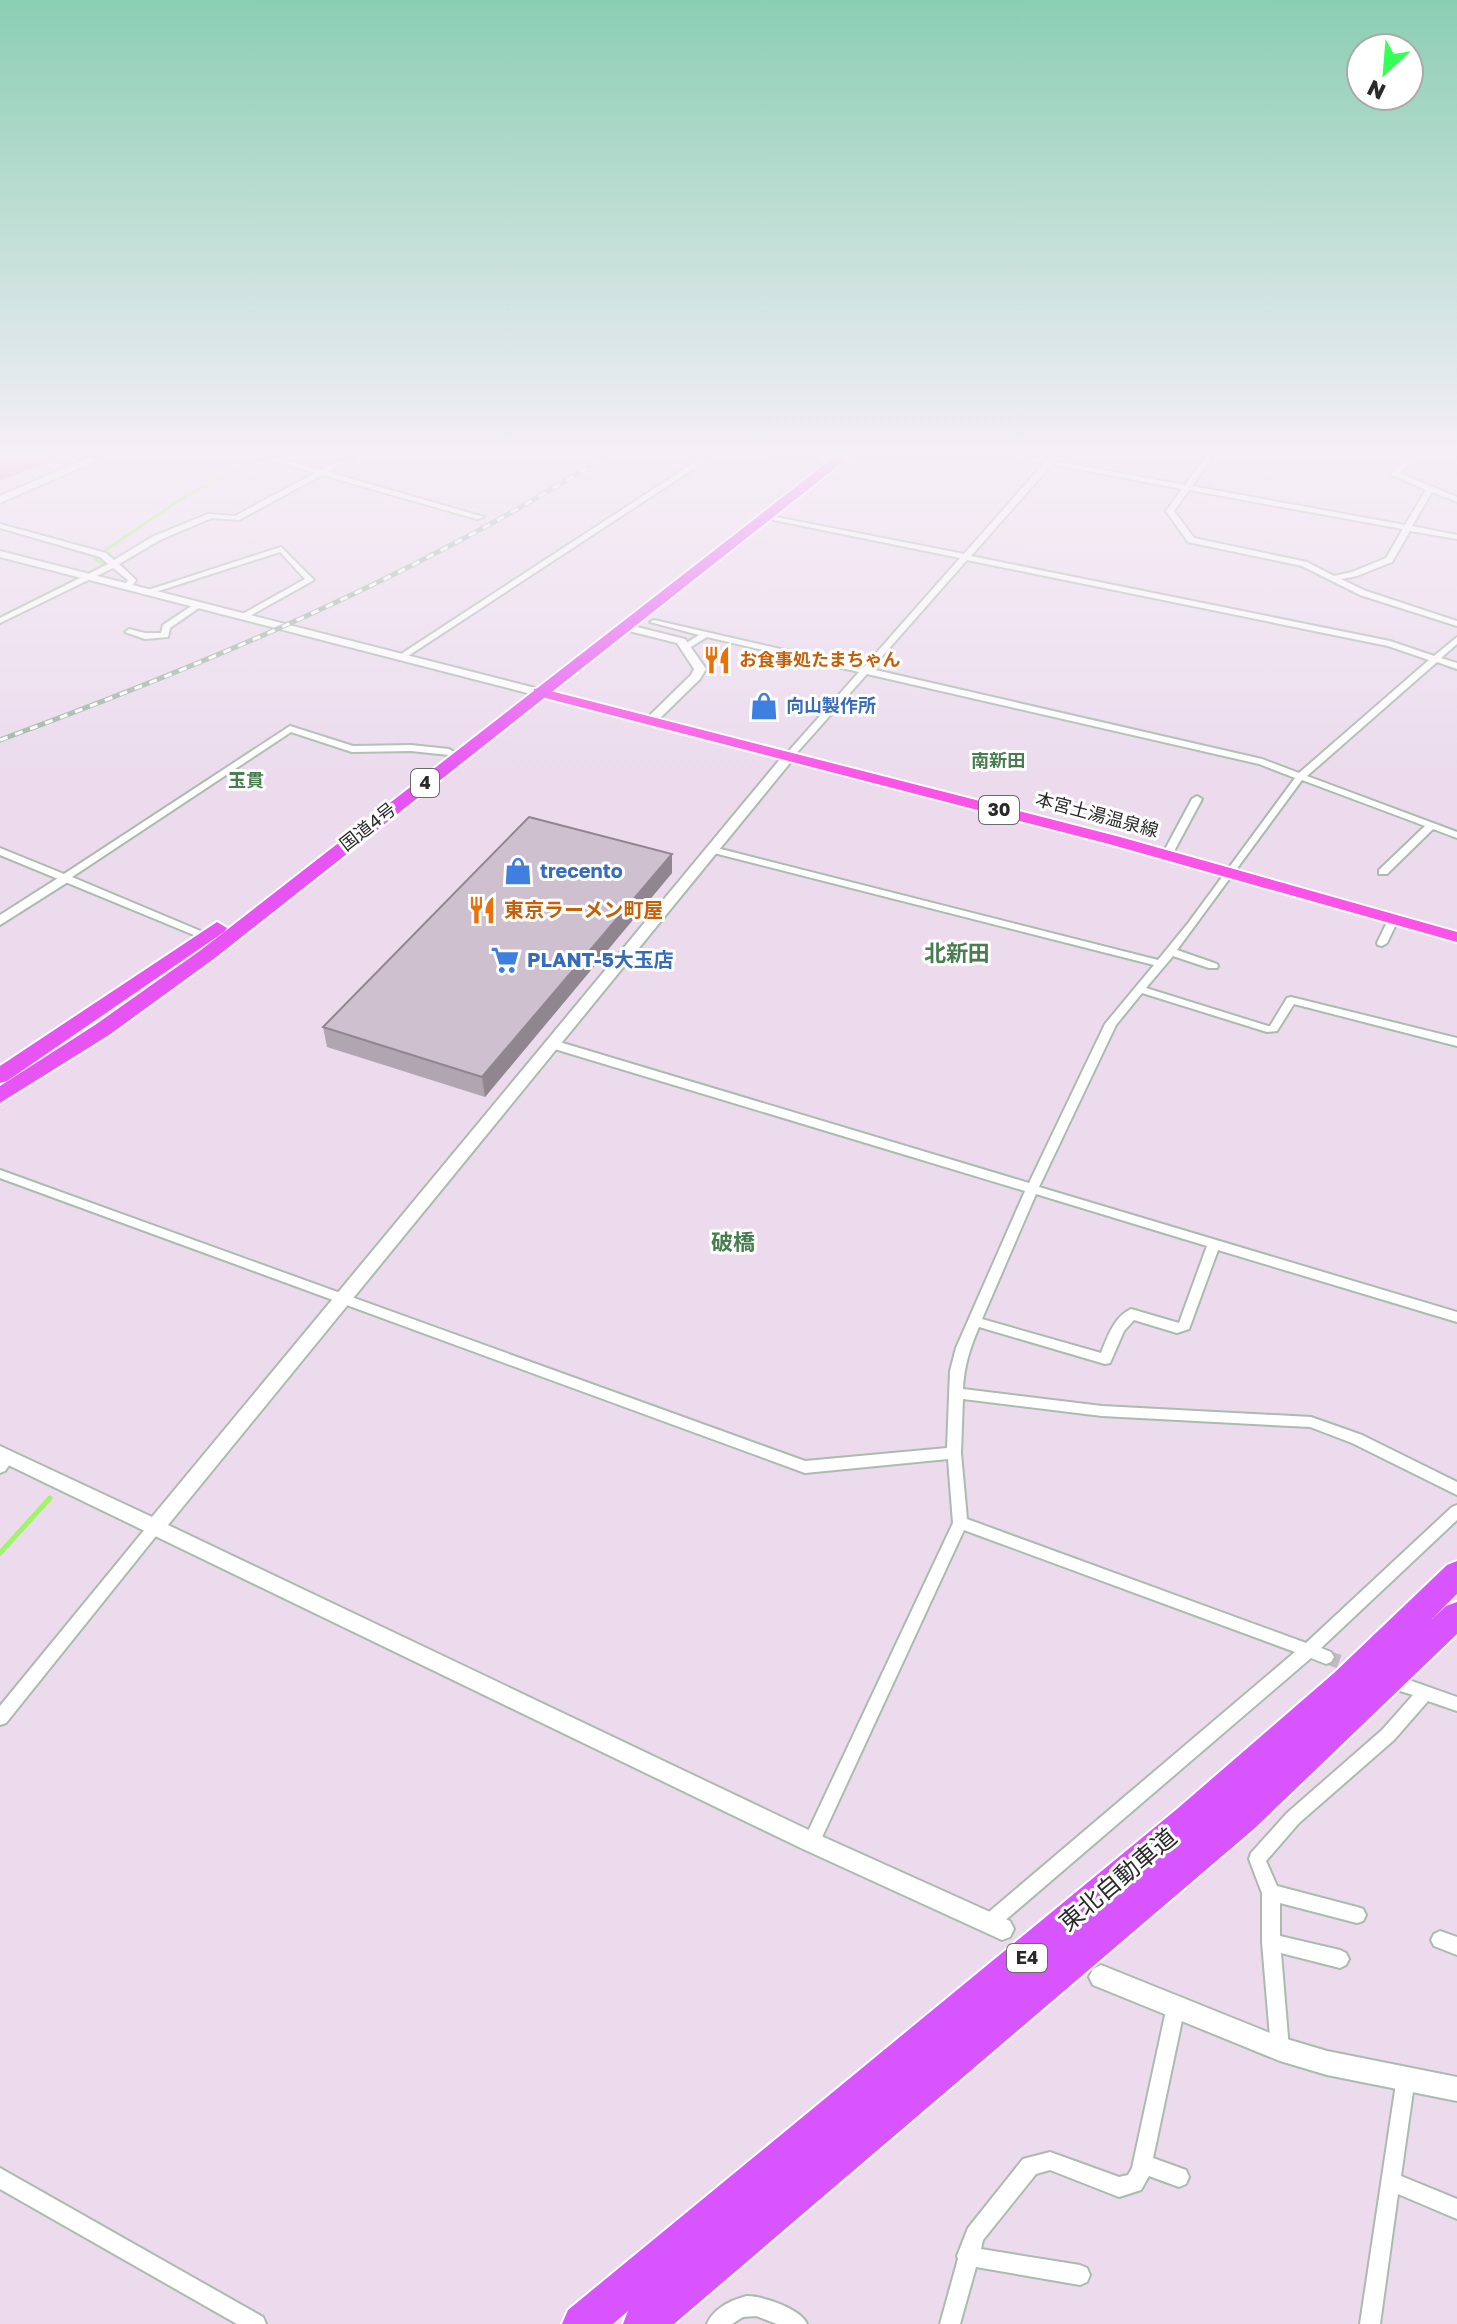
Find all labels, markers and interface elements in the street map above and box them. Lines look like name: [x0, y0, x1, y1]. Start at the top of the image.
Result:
north arrow: [1345, 32, 1425, 112]
text: N: [1363, 75, 1389, 106]
restaurant icon: お食事処たまちゃん: [702, 645, 732, 675]
place label: お食事処たまちゃん: [739, 648, 900, 670]
shop icon: 向山製作所: [749, 691, 779, 721]
place label: 向山製作所: [786, 694, 876, 716]
district label: 南新田: [971, 749, 1025, 771]
district label: 玉貫: [228, 769, 264, 791]
road number: 4: [411, 769, 439, 797]
street label: 本宮土湯温泉線: [1034, 787, 1161, 841]
road number: 30: [979, 796, 1019, 824]
street label: 国道4号: [335, 798, 400, 855]
shop icon: trecento: [503, 856, 533, 886]
place label: trecento: [540, 858, 623, 882]
restaurant icon: 東京ラーメン町屋: [467, 895, 497, 925]
place label: 東京ラーメン町屋: [504, 897, 663, 921]
district label: 北新田: [924, 939, 990, 966]
supermarket icon: PLANT-5大玉店: [490, 945, 520, 975]
place label: PLANT-5大玉店: [527, 947, 674, 971]
district label: 破橋: [711, 1228, 755, 1255]
street label: 東北自動車道: [1053, 1821, 1182, 1936]
road number: E4: [1007, 1944, 1047, 1972]

